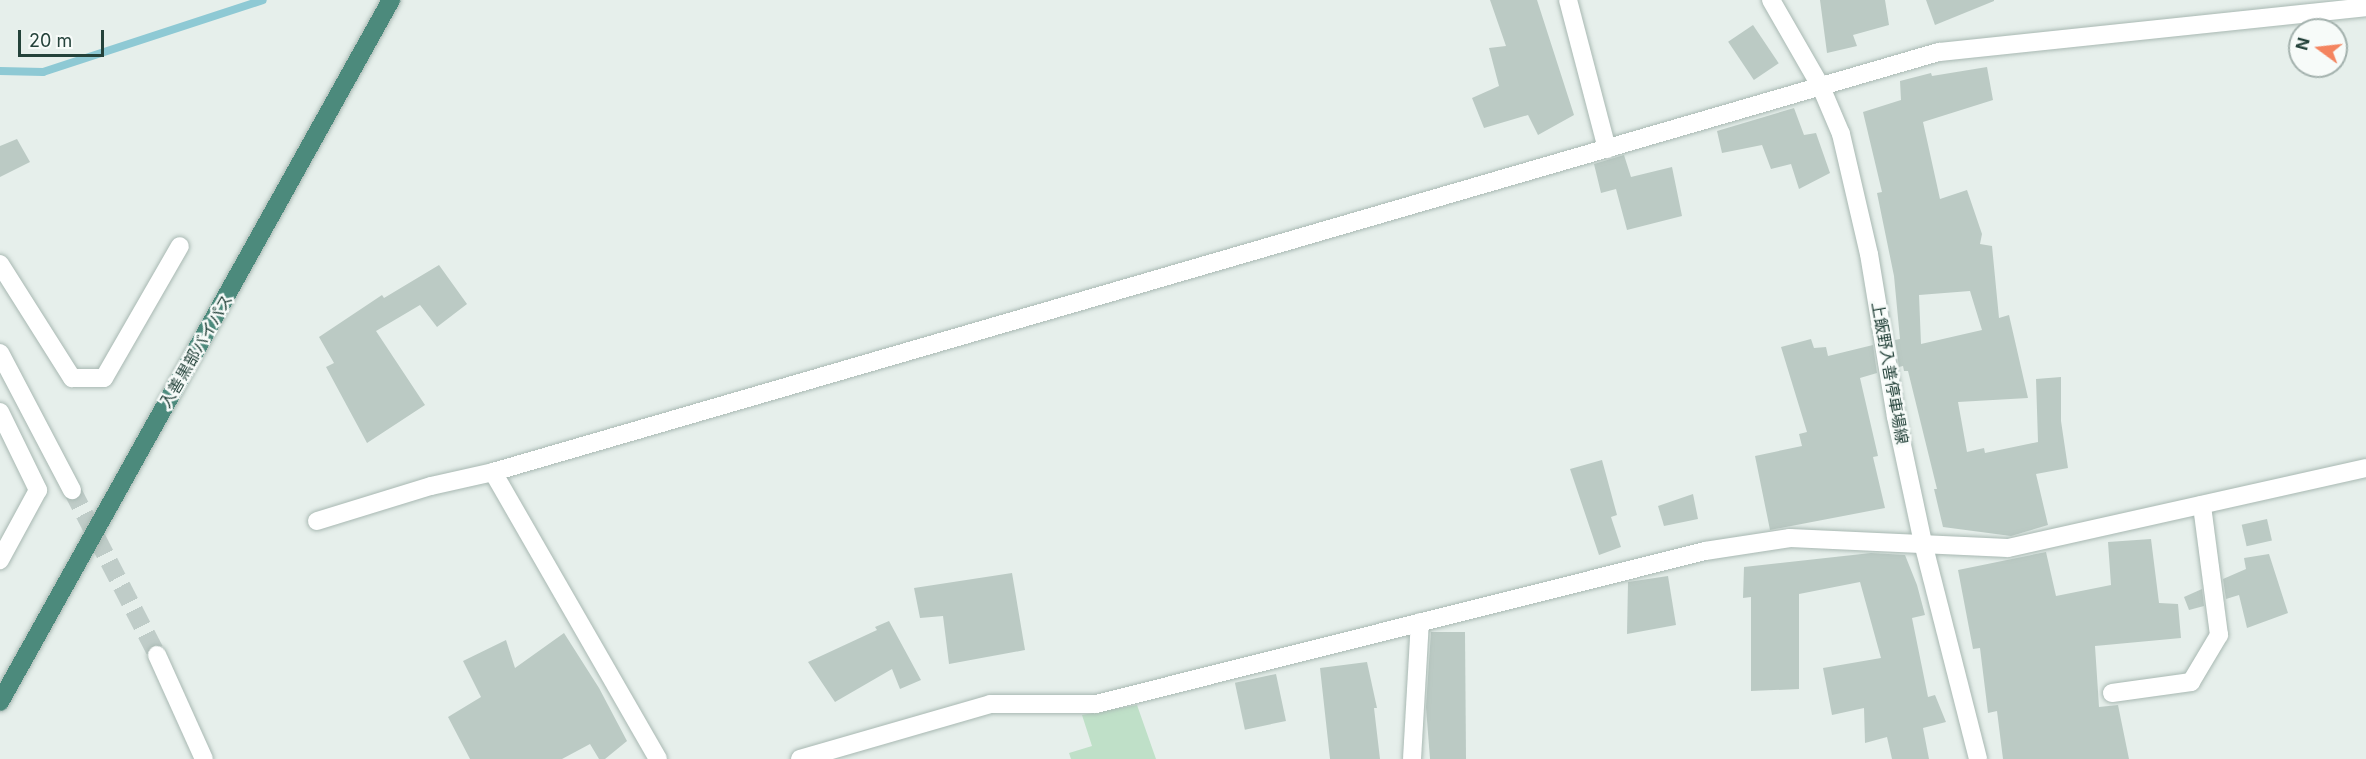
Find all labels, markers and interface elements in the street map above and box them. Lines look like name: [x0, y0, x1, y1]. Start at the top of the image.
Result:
scale bar: [21, 18, 106, 56]
north arrow: [2288, 18, 2348, 78]
text: 20 m: [29, 30, 72, 51]
text: N: [2291, 35, 2314, 52]
street label: 入善黒部バイパス: [156, 291, 236, 411]
street label: 上飯野入善停車場線: [1868, 300, 1912, 446]

